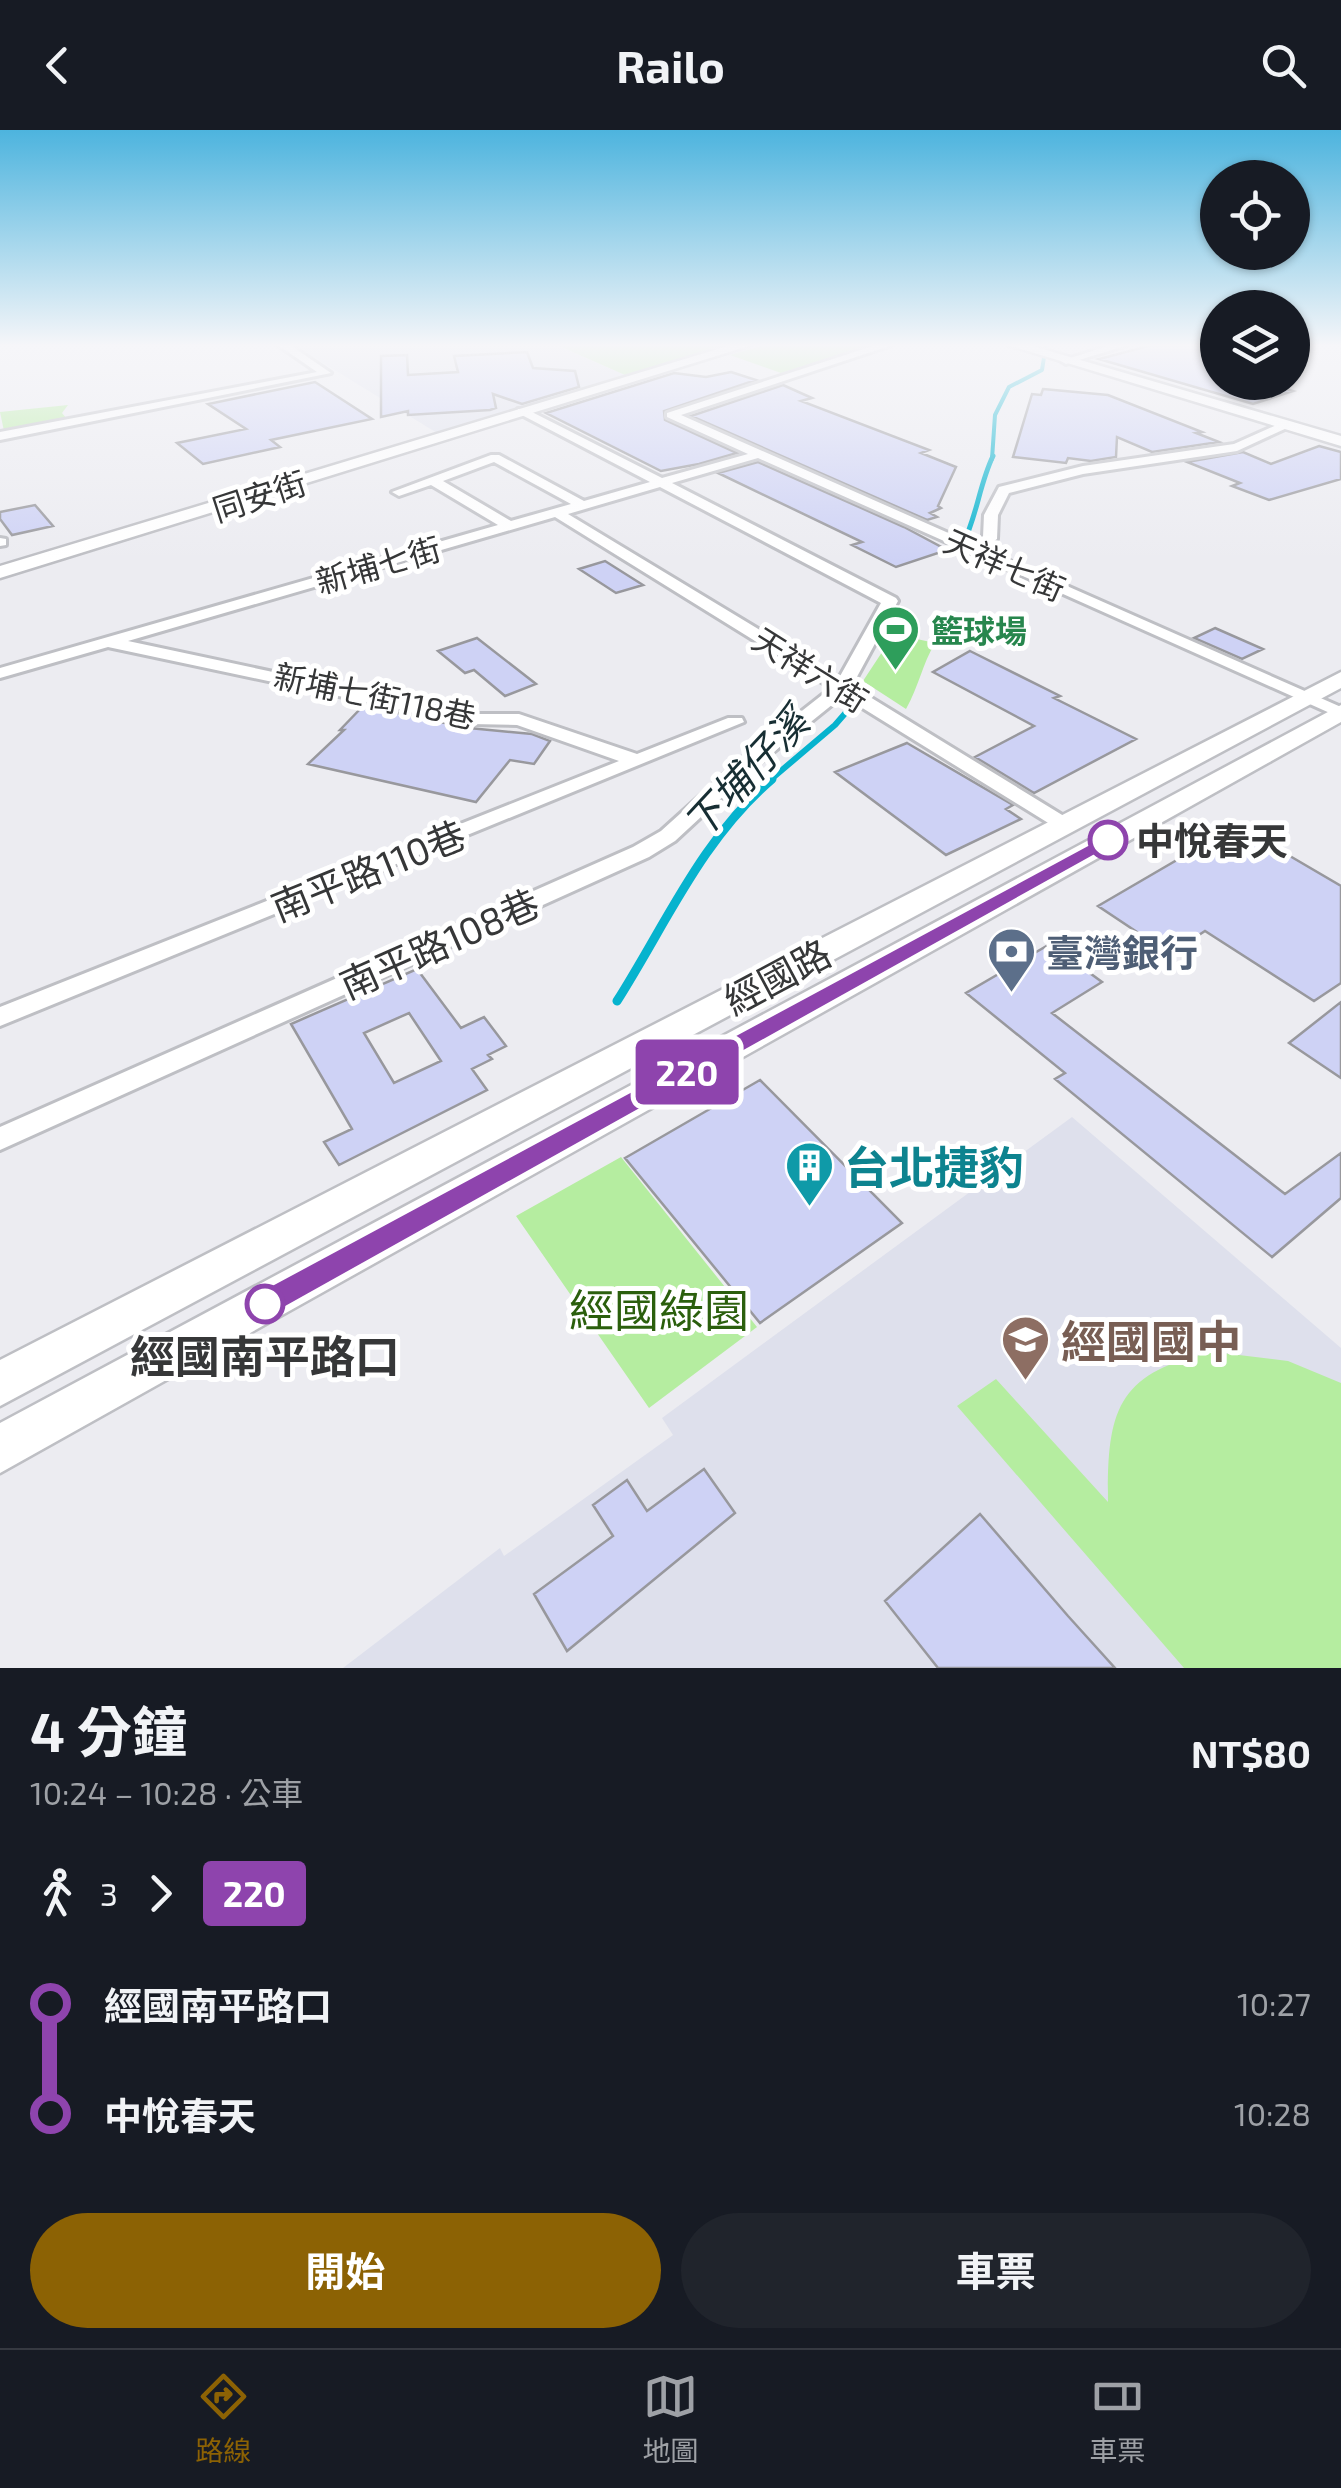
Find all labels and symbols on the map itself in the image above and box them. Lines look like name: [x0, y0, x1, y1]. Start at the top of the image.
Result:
street label: 同安街: [207, 462, 311, 528]
street label: 天祥七街: [939, 521, 1071, 607]
street label: 新埔七街: [311, 528, 445, 600]
sports icon: 籃球場: [870, 604, 922, 672]
place label: 籃球場: [931, 611, 1027, 649]
street label: 天祥六街: [747, 619, 875, 719]
street label: 新埔七街118巷: [271, 655, 479, 735]
water label: 下埔仔溪: [673, 693, 821, 847]
street label: 南平路110巷: [264, 810, 472, 930]
place label: 中悅春天: [1136, 817, 1288, 863]
marker: 中悅春天: [1089, 821, 1127, 859]
street label: 南平路108巷: [332, 879, 546, 1007]
bank icon: 臺灣銀行: [985, 926, 1037, 994]
street label: 經國路: [716, 929, 838, 1023]
place label: 臺灣銀行: [1046, 929, 1198, 975]
line badge: 220: [630, 1040, 744, 1104]
place label: 台北捷豹: [844, 1139, 1024, 1193]
building icon: 台北捷豹: [783, 1140, 835, 1208]
park label: 經國綠園: [569, 1282, 749, 1336]
marker: 經國南平路口: [246, 1285, 284, 1323]
place label: 經國國中: [1061, 1313, 1241, 1367]
school or university icon: 經國國中: [1000, 1314, 1052, 1382]
place label: 經國南平路口: [130, 1328, 400, 1382]

